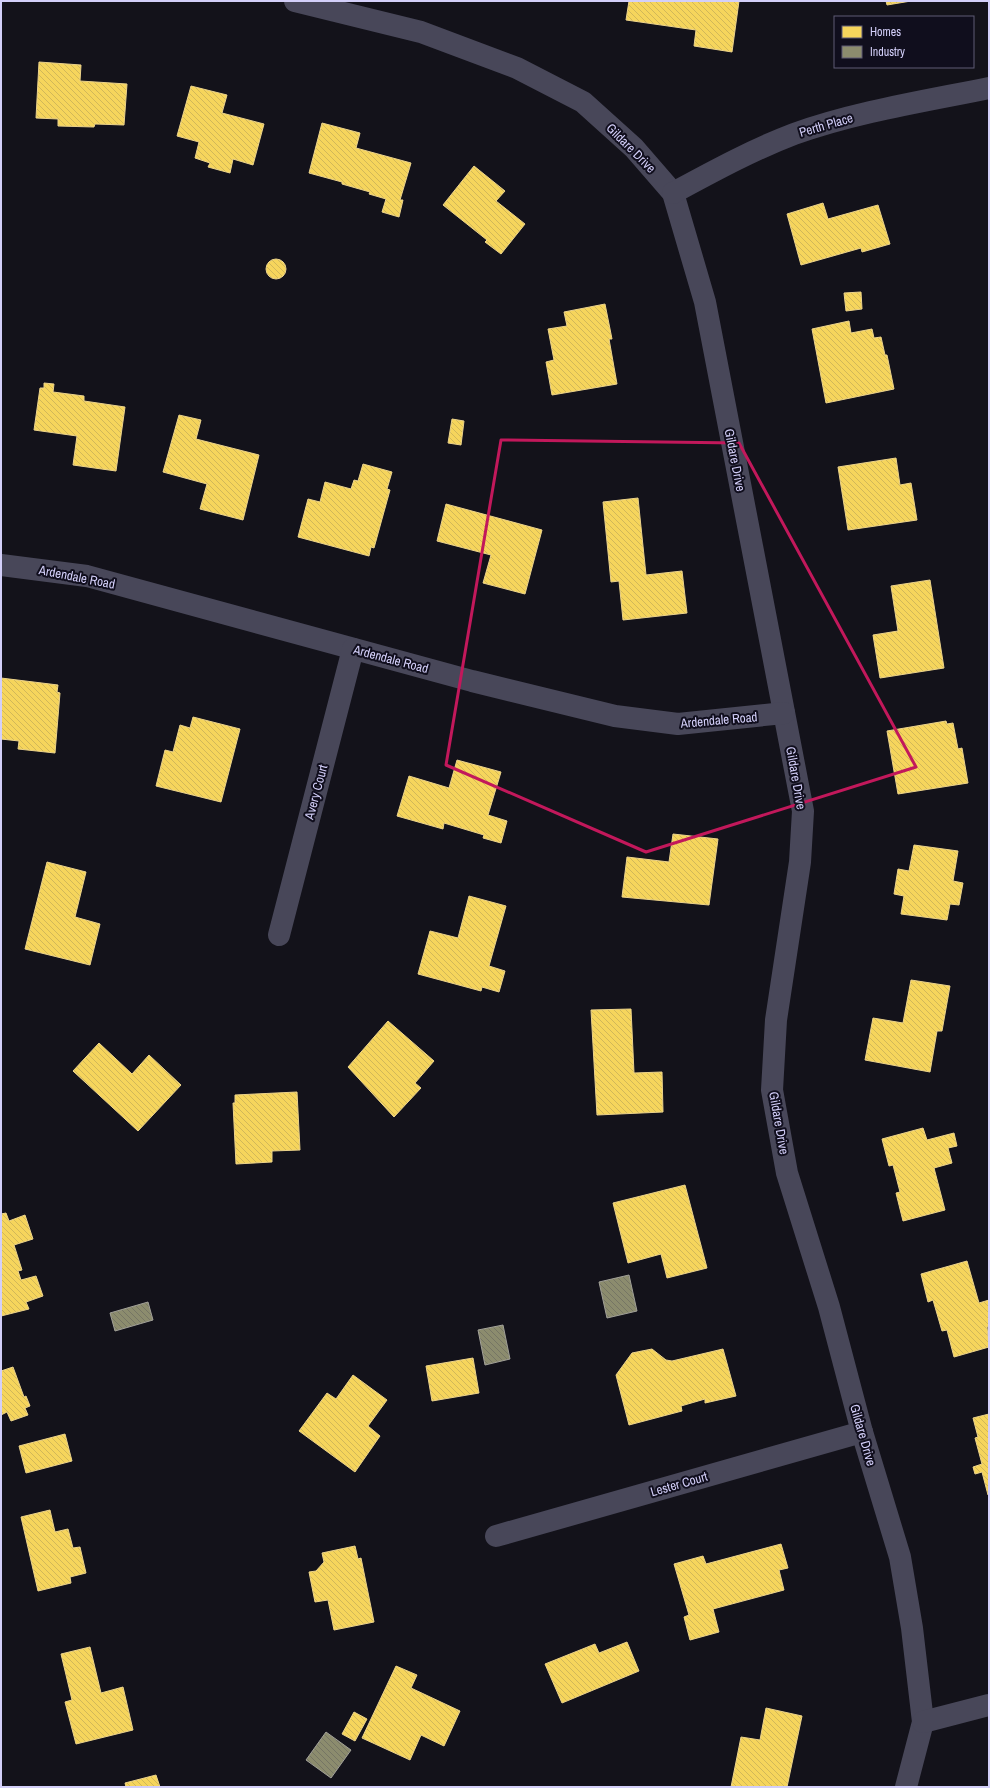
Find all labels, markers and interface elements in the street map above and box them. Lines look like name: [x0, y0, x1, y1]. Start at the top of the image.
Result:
legend: [834, 16, 974, 68]
text: Homes: [870, 24, 901, 40]
text: Industry: [870, 44, 905, 60]
street label: Perth Place: [797, 109, 855, 141]
street label: Gildare Drive: [603, 120, 659, 176]
street label: Gildare Drive: [721, 427, 749, 493]
street label: Ardendale Road: [37, 561, 116, 593]
street label: Ardendale Road: [351, 641, 430, 677]
street label: Ardendale Road: [679, 708, 758, 732]
street label: Gildare Drive: [782, 745, 810, 811]
street label: Avery Court: [300, 763, 331, 822]
street label: Gildare Drive: [765, 1090, 793, 1156]
street label: Gildare Drive: [846, 1402, 880, 1468]
street label: Lester Court: [648, 1468, 710, 1500]

